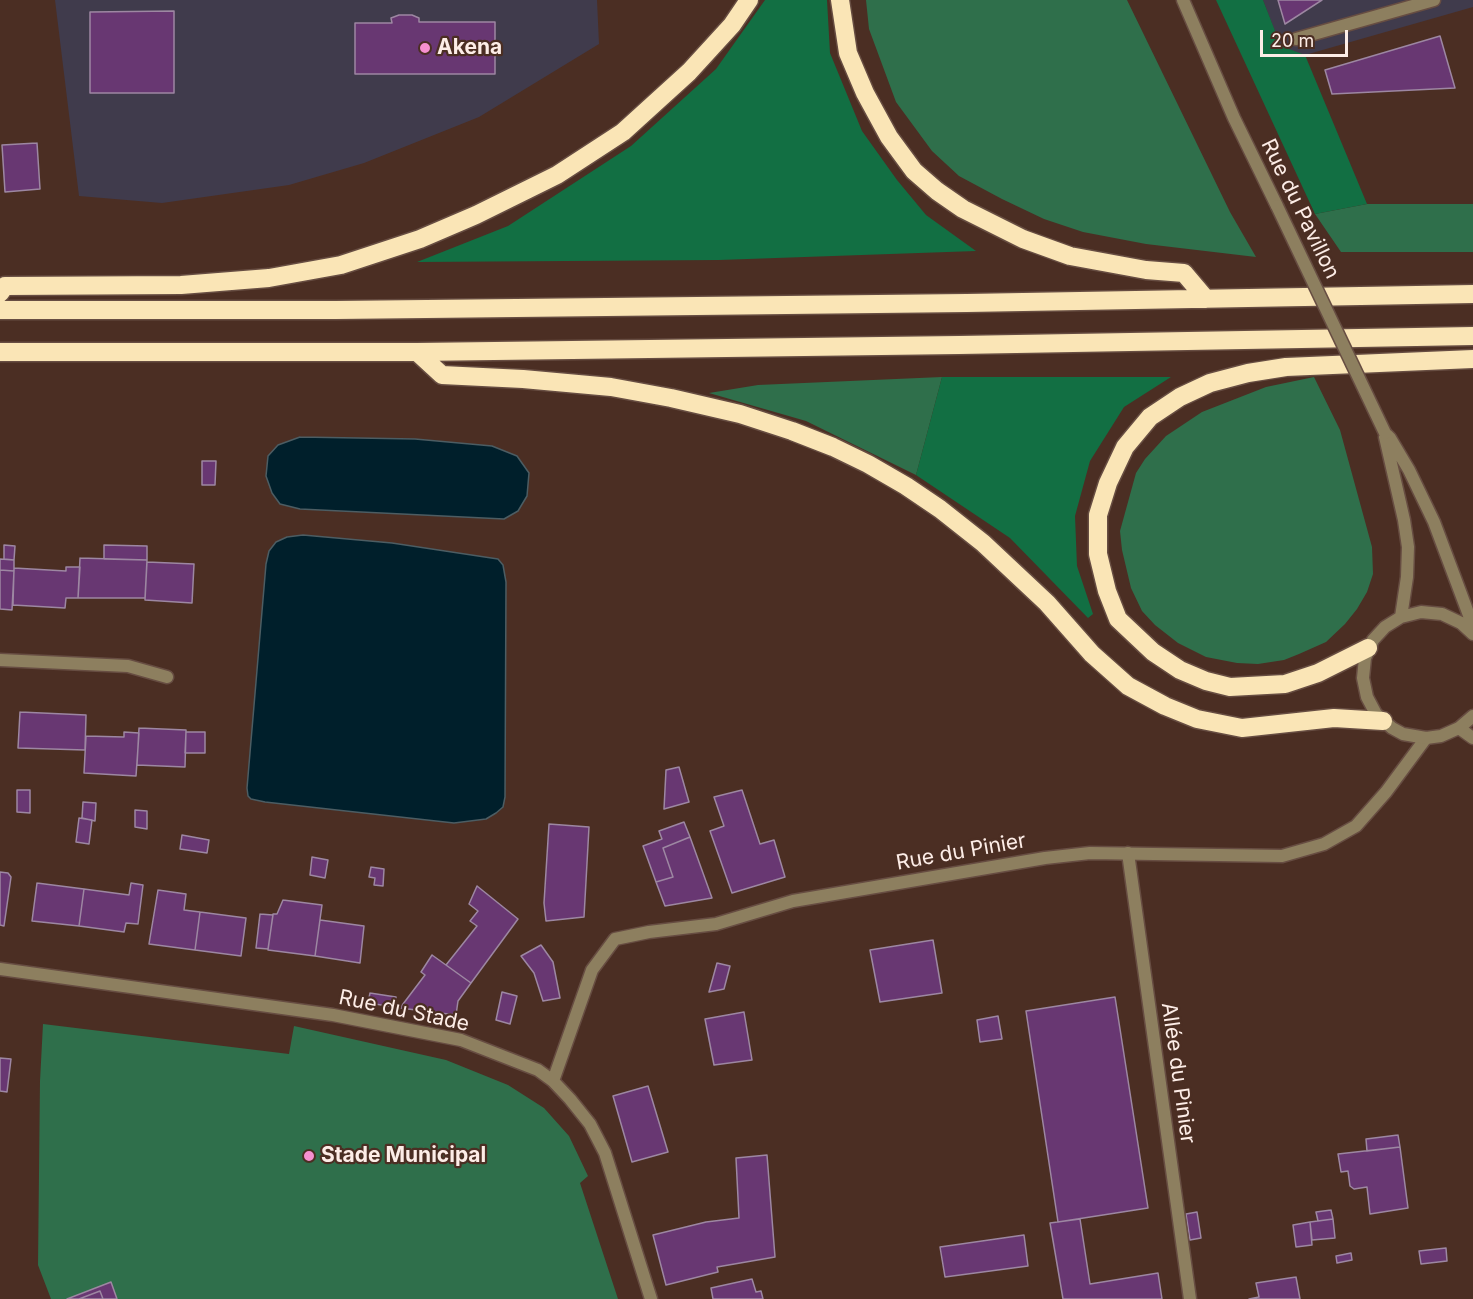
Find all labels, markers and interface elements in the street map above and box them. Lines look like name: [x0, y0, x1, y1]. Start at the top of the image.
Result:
scale bar: [1263, 18, 1352, 56]
text: 20 m: [1271, 30, 1314, 51]
place label: Akena: [437, 35, 502, 61]
marker: Akena: [418, 41, 432, 55]
street label: Rue du Pavillon: [1255, 135, 1345, 283]
street label: Rue du Pinier: [894, 828, 1028, 876]
street label: Rue du Stade: [337, 985, 471, 1037]
street label: Allée du Pinier: [1156, 1001, 1200, 1145]
place label: Stade Municipal: [321, 1143, 486, 1169]
marker: Stade Municipal: [302, 1149, 316, 1163]

